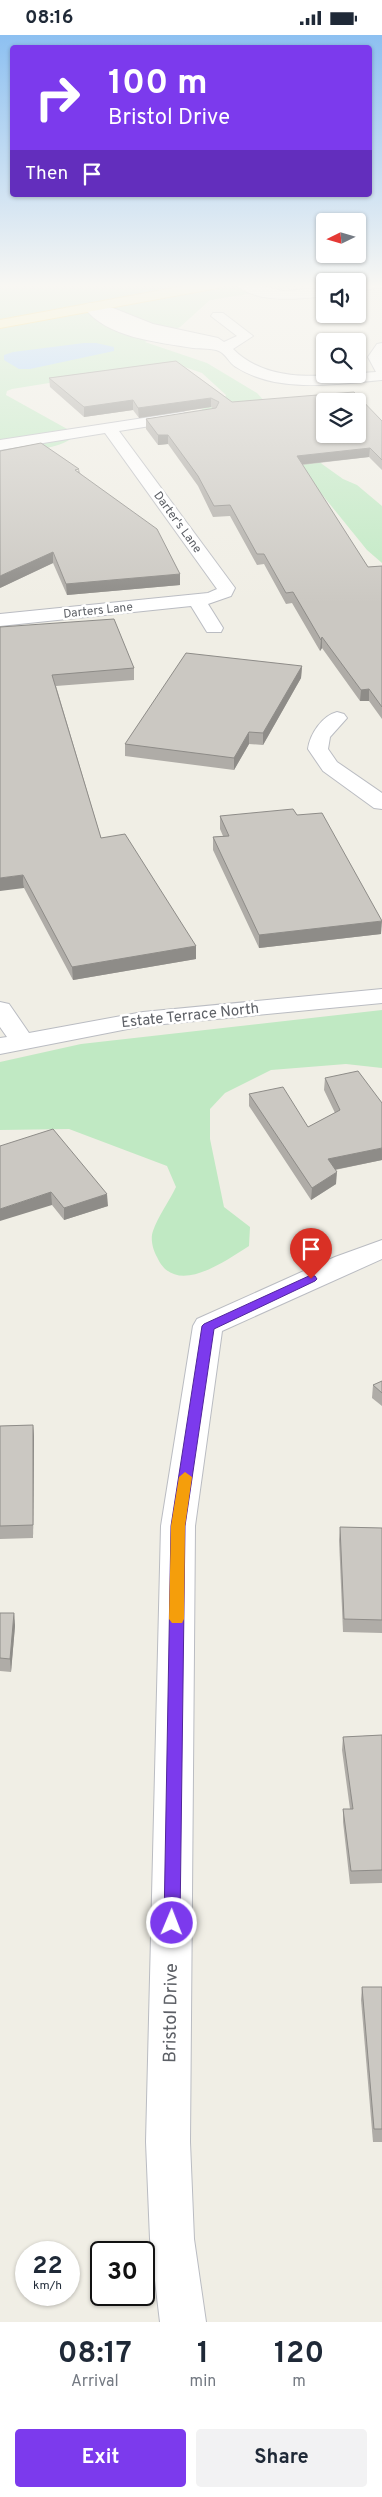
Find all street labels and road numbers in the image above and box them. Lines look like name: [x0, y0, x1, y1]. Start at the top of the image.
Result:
street label: Darter's Lane: [149, 489, 205, 557]
street label: Darters Lane: [63, 599, 134, 623]
street label: Estate Terrace North: [120, 1000, 260, 1033]
street label: Bristol Drive: [159, 1963, 184, 2063]

